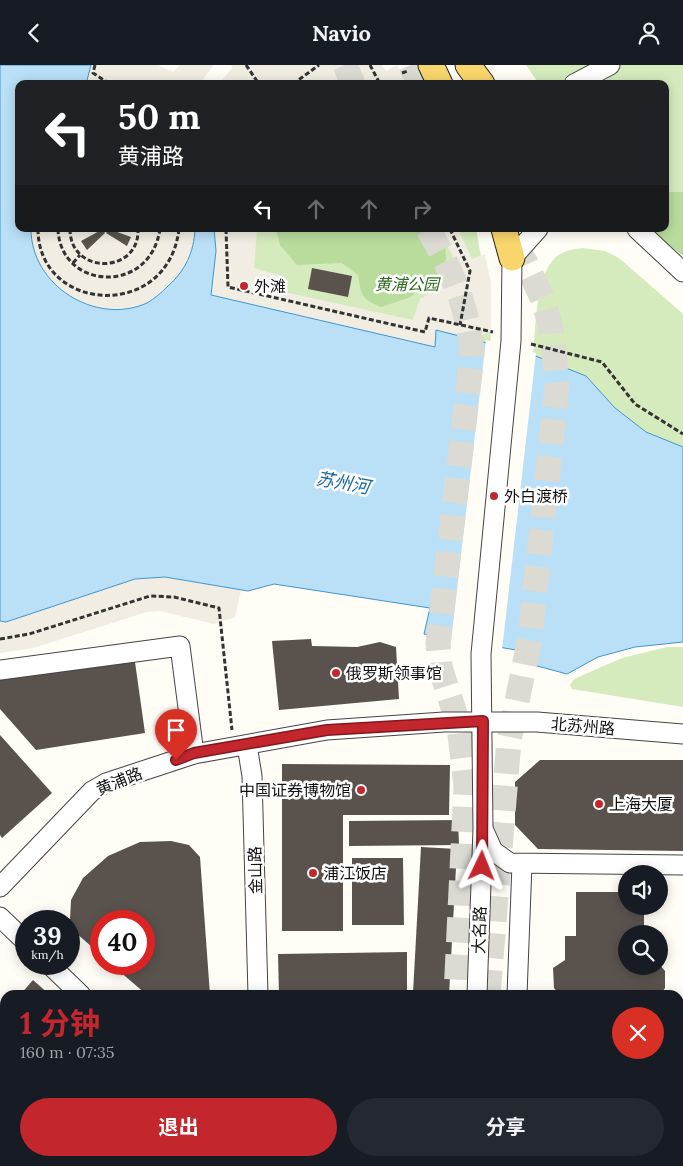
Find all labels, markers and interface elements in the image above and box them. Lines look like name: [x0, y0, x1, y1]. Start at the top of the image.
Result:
icon: back: [20, 19, 48, 47]
text: Navio: [312, 19, 371, 47]
icon: person: [635, 19, 663, 47]
text: 50 m: [118, 94, 201, 139]
icon: left: [35, 100, 100, 165]
text: 黄浦路: [118, 142, 184, 170]
icon: left: [249, 195, 277, 223]
icon: ahead: [302, 195, 330, 223]
icon: ahead: [355, 195, 383, 223]
icon: right: [408, 195, 436, 223]
park label: 黄浦公园: [375, 274, 441, 294]
place label: 外滩: [254, 276, 286, 296]
marker: 外滩: [238, 280, 250, 292]
water label: 苏州河: [315, 466, 375, 499]
place label: 外白渡桥: [504, 486, 568, 506]
marker: 外白渡桥: [488, 490, 500, 502]
place label: 俄罗斯领事馆: [346, 663, 442, 683]
marker: 俄罗斯领事馆: [330, 667, 342, 679]
pin: [155, 709, 197, 760]
street label: 北苏州路: [550, 713, 616, 739]
icon: arrive: [162, 716, 190, 744]
street label: 黄浦路: [93, 763, 145, 799]
place label: 中国证券博物馆: [239, 780, 351, 800]
marker: 中国证券博物馆: [355, 784, 367, 796]
place label: 上海大厦: [609, 794, 673, 814]
marker: 上海大厦: [593, 798, 605, 810]
position arrow: [455, 839, 507, 891]
street label: 金山路: [245, 846, 265, 894]
place label: 浦江饭店: [323, 863, 387, 883]
map controls: [618, 865, 668, 975]
button: sound: [618, 865, 668, 915]
marker: 浦江饭店: [307, 867, 319, 879]
street label: 大名路: [468, 906, 490, 954]
speed limit sign: 40: [90, 910, 155, 975]
text: 39: [33, 920, 62, 952]
button: search: [618, 925, 668, 975]
text: km/h: [31, 947, 64, 962]
text: 1 分钟: [20, 1004, 100, 1042]
button: close: [612, 1007, 664, 1059]
text: 160 m · 07:35: [20, 1042, 115, 1062]
button: 退出: [20, 1098, 337, 1156]
button: 分享: [347, 1098, 664, 1156]

